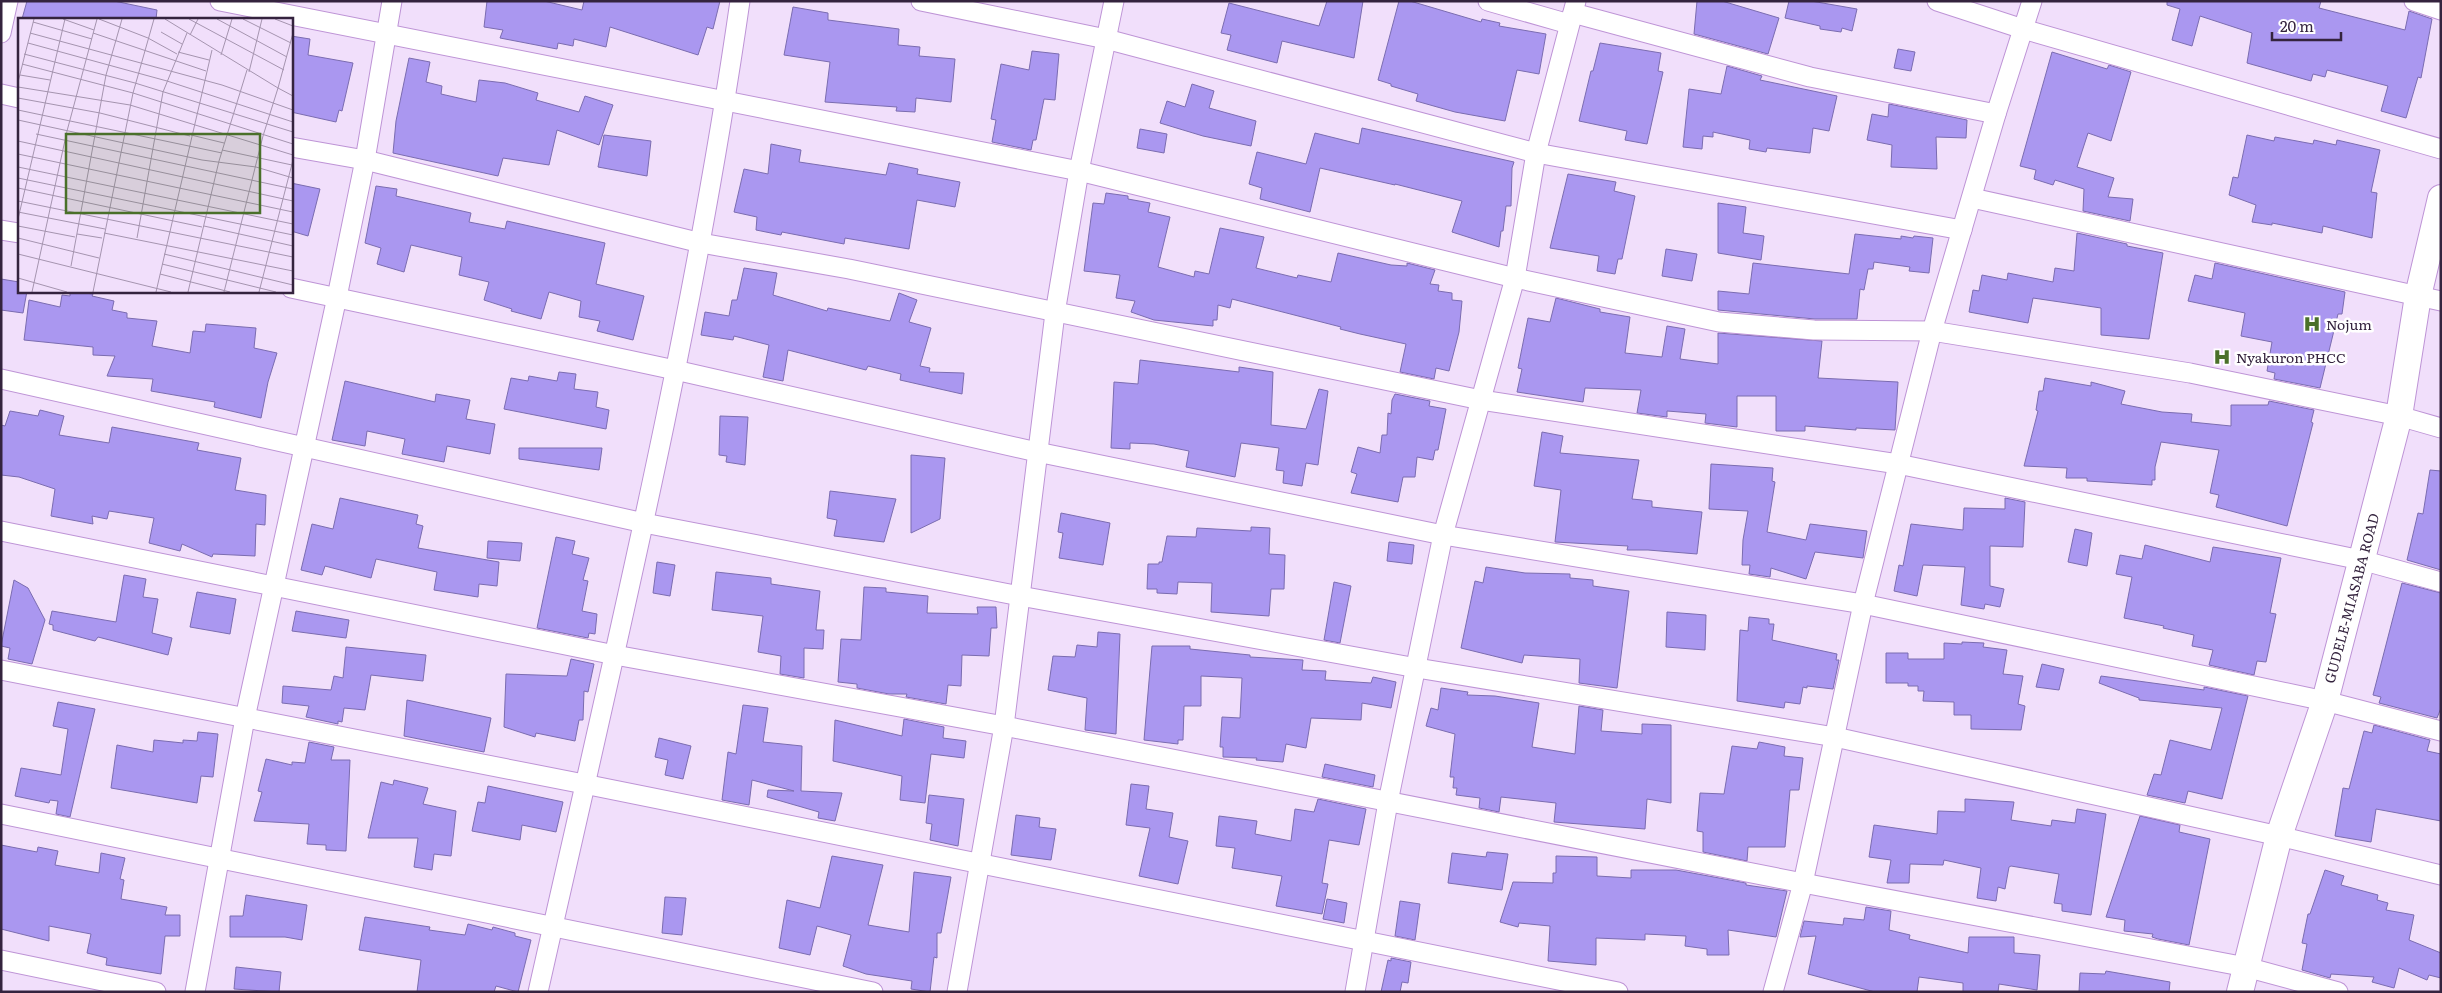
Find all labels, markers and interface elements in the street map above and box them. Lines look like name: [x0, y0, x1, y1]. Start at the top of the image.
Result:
scale bar: [2272, 10, 2341, 42]
text: 20 m: [2280, 14, 2314, 37]
inset map: [18, 18, 292, 292]
hospital icon: Nojum: [2302, 314, 2322, 334]
place label: Nojum: [2326, 314, 2372, 334]
hospital icon: Nyakuron PHCC: [2212, 347, 2232, 367]
place label: Nyakuron PHCC: [2236, 347, 2346, 367]
street label: GUDELE-MIASABA ROAD: [2319, 510, 2383, 685]

